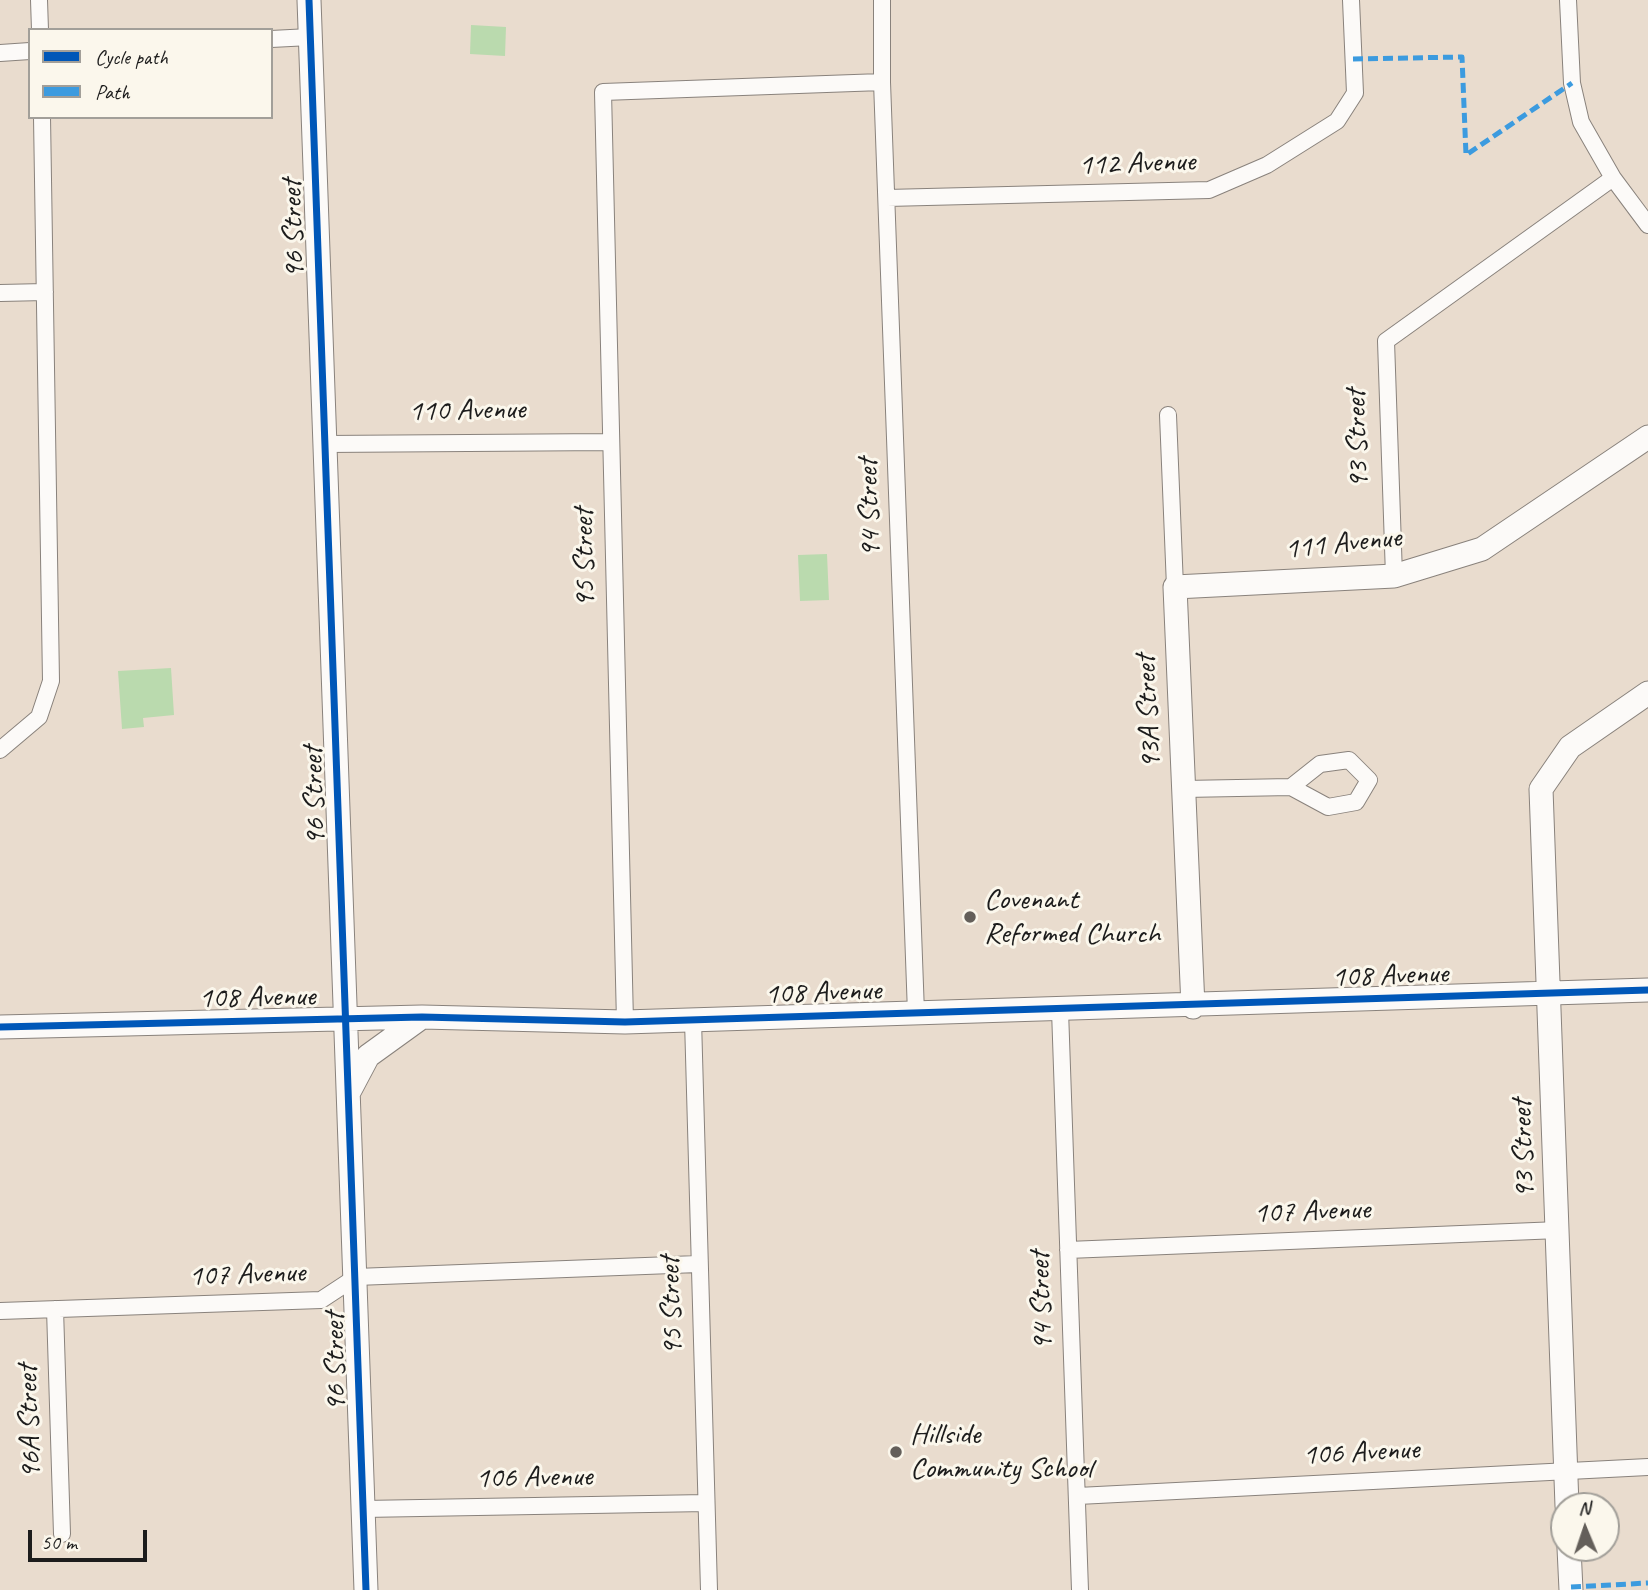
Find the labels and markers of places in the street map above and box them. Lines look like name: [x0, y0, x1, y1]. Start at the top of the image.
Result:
place label: Covenant Reformed Church: [984, 882, 1160, 953]
marker: Covenant Reformed Church: [962, 909, 978, 925]
place label: Hillside Community School: [910, 1417, 1092, 1488]
marker: Hillside Community School: [888, 1444, 904, 1460]

